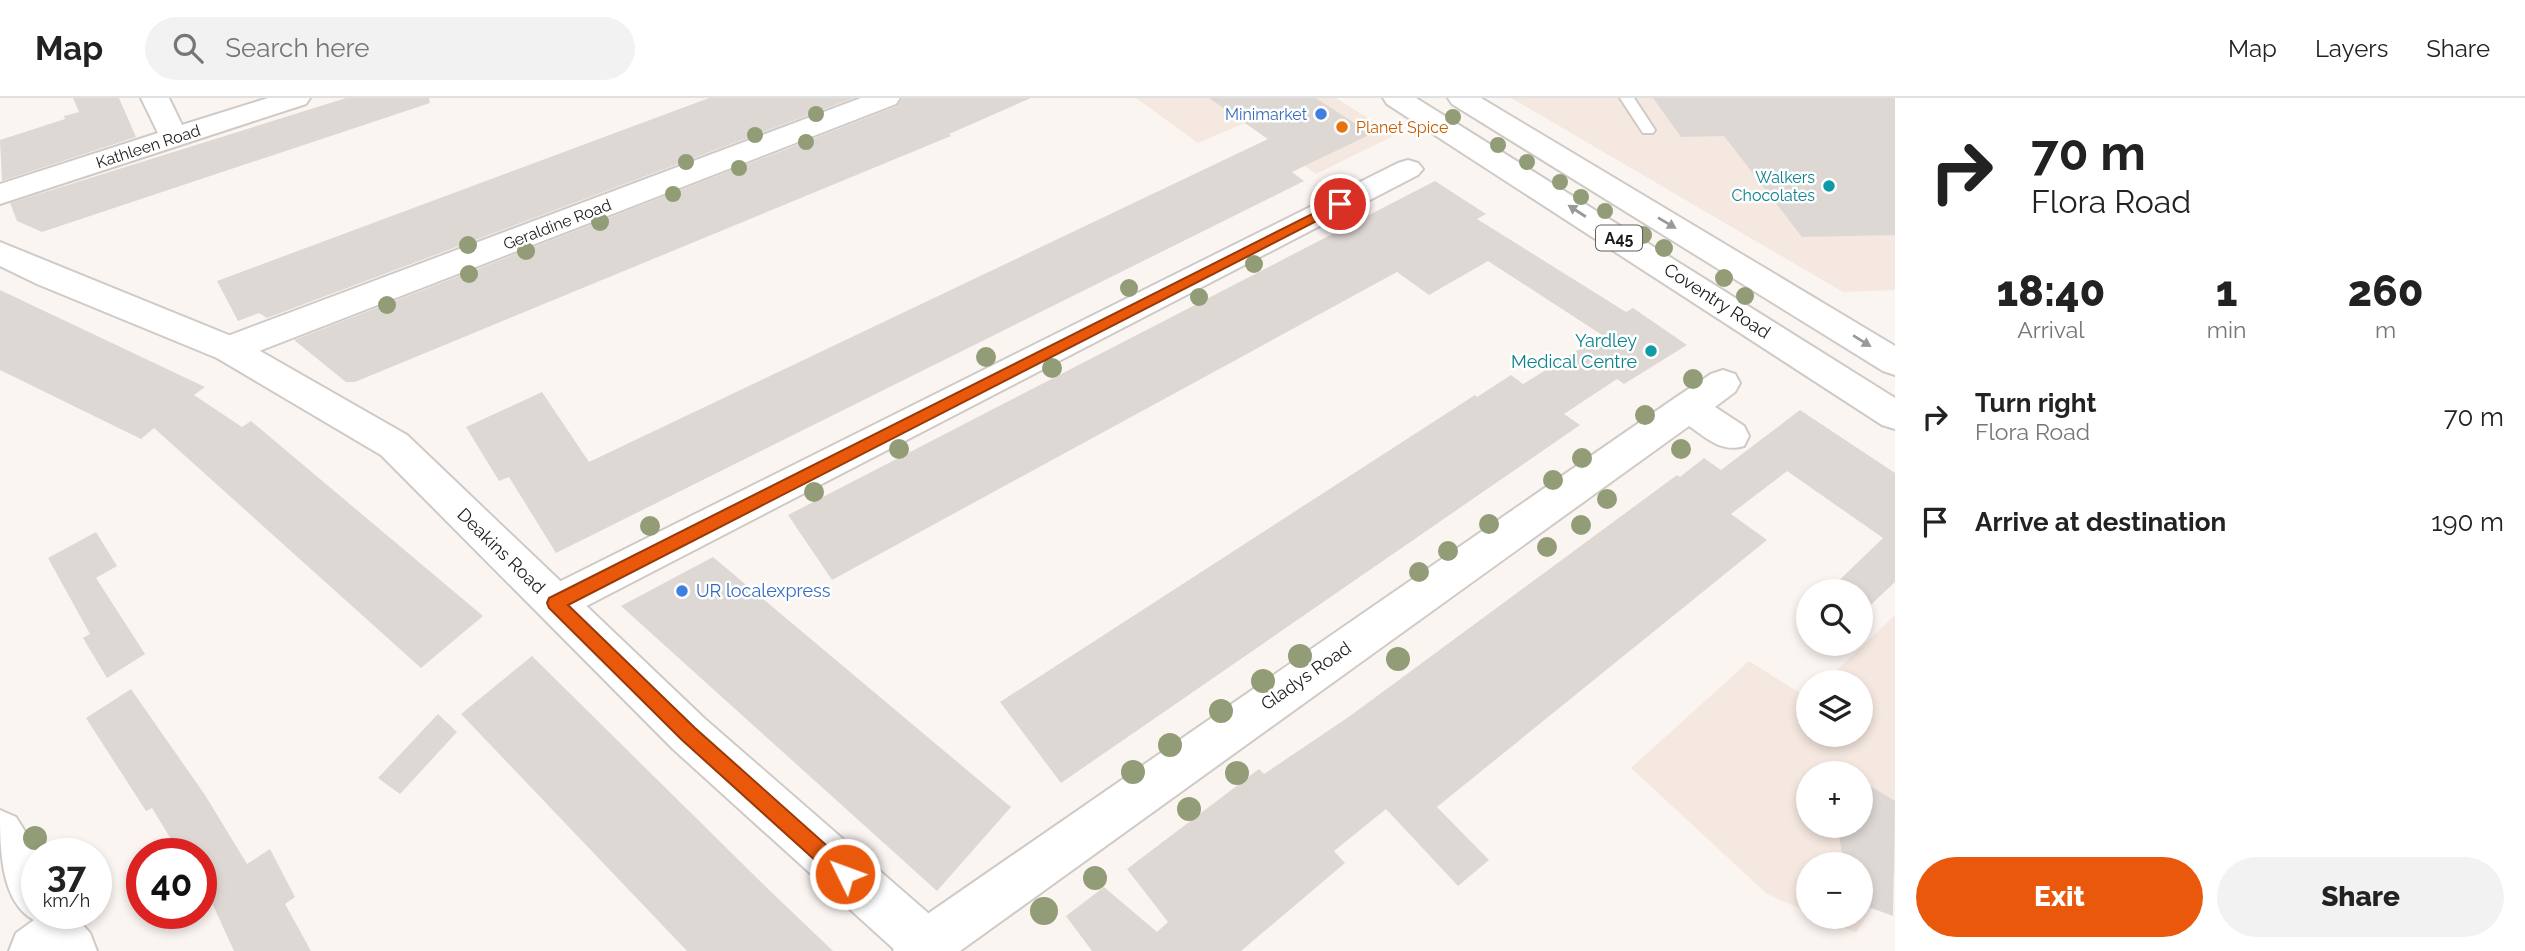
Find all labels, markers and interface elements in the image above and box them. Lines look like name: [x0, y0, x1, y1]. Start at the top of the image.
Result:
search box: [145, 17, 635, 80]
text: Map: [35, 29, 103, 68]
icon: search: [169, 29, 207, 67]
text: Search here: [225, 33, 370, 63]
text: Map: [2228, 34, 2277, 63]
text: Layers: [2315, 34, 2388, 63]
text: Share: [2426, 34, 2490, 63]
place label: Minimarket: [1225, 105, 1308, 124]
marker: Minimarket: [1313, 106, 1329, 122]
place label: Planet Spice: [1356, 118, 1448, 137]
marker: Planet Spice: [1334, 119, 1350, 135]
street label: Kathleen Road: [94, 121, 203, 172]
text: 70 m: [2031, 124, 2146, 181]
icon: right: [1916, 126, 2007, 217]
place label: Walkers Chocolates: [1732, 168, 1815, 205]
pin: [1310, 174, 1370, 234]
marker: Walkers Chocolates: [1821, 178, 1837, 194]
text: Flora Road: [2031, 183, 2191, 220]
icon: arrive: [1321, 185, 1359, 223]
street label: Geraldine Road: [501, 195, 614, 254]
one-way arrow: [1567, 205, 1586, 218]
one-way arrow: [1658, 216, 1677, 229]
road number: A45: [1596, 226, 1642, 250]
street label: Coventry Road: [1660, 258, 1774, 343]
text: 18:40: [1996, 267, 2105, 316]
text: 1: [2216, 267, 2237, 316]
text: 260: [2348, 267, 2423, 316]
text: Arrival: [2017, 316, 2085, 343]
text: min: [2207, 316, 2246, 343]
text: m: [2375, 316, 2396, 343]
place label: Yardley Medical Centre: [1511, 330, 1637, 372]
one-way arrow: [1852, 334, 1871, 347]
marker: Yardley Medical Centre: [1643, 343, 1659, 359]
text: Turn right: [1975, 388, 2096, 418]
icon: right: [1916, 398, 1954, 436]
text: 70 m: [2444, 402, 2504, 432]
text: Flora Road: [1975, 418, 2090, 445]
icon: arrive: [1916, 503, 1954, 541]
street label: Deakins Road: [453, 504, 550, 598]
text: Arrive at destination: [1975, 507, 2226, 537]
text: 190 m: [2431, 507, 2504, 537]
map controls: [1796, 579, 1873, 929]
button: search: [1796, 579, 1873, 656]
place label: UR localexpress: [696, 580, 831, 601]
marker: UR localexpress: [674, 583, 690, 599]
street label: Gladys Road: [1257, 637, 1355, 714]
button: layers: [1796, 670, 1873, 747]
button: +: [1796, 761, 1873, 838]
position arrow: [808, 837, 882, 911]
speed limit sign: 40: [126, 838, 217, 929]
button: −: [1796, 852, 1873, 929]
text: 37: [47, 854, 86, 895]
button: Exit: [1916, 857, 2203, 937]
button: Share: [2217, 857, 2504, 937]
text: km/h: [43, 890, 90, 911]

